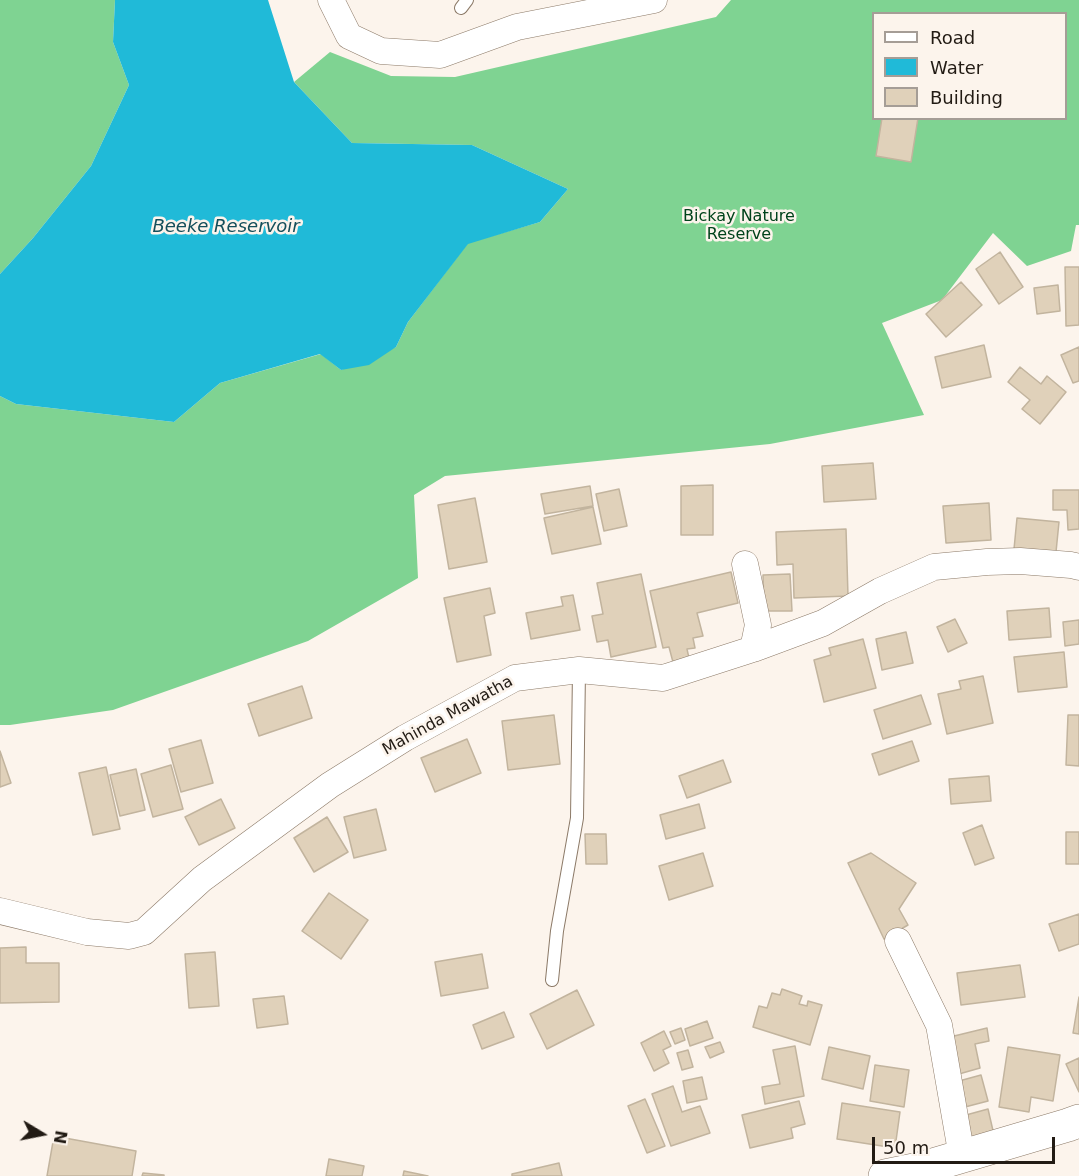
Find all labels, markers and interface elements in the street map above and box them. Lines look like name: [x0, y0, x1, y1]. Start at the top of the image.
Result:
legend: [872, 12, 1067, 120]
text: Road: [930, 27, 975, 48]
text: Water: [930, 57, 983, 78]
text: Building: [930, 87, 1003, 108]
park label: Bickay Nature Reserve: [683, 207, 795, 245]
water label: Beeke Reservoir: [152, 216, 300, 238]
street label: Mahinda Mawatha: [379, 672, 517, 760]
north arrow: [12, 1104, 72, 1164]
scale bar: [875, 1125, 1058, 1163]
text: N: [50, 1129, 71, 1145]
text: 50 m: [883, 1137, 929, 1158]

